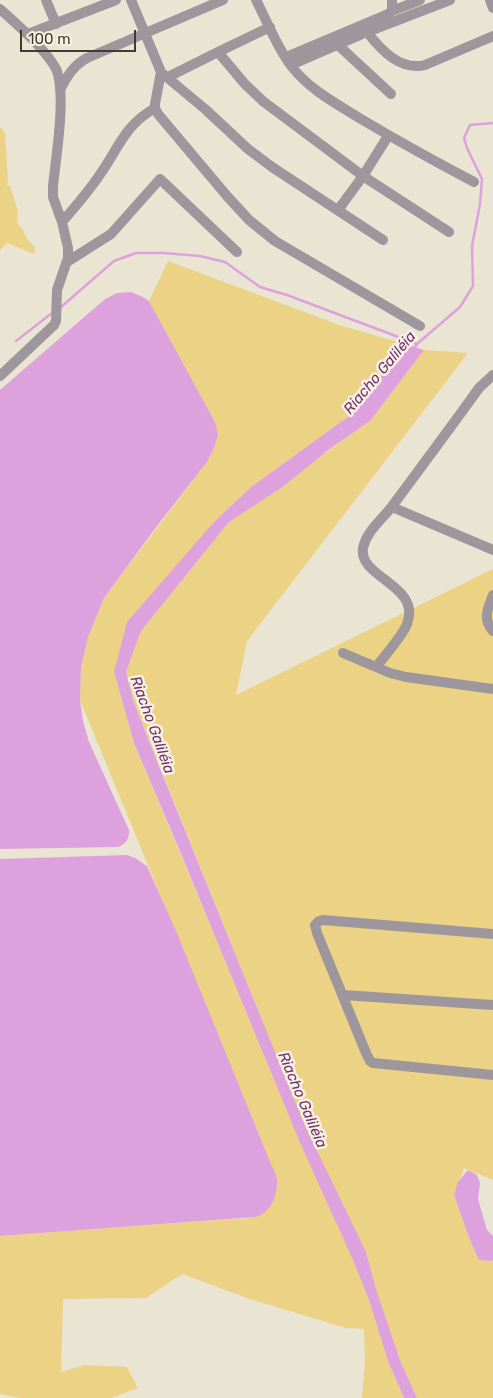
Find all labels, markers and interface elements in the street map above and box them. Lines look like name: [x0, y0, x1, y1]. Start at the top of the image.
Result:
scale bar: [22, 20, 139, 52]
text: 100 m: [28, 30, 70, 48]
water label: Riacho Galiléia: [340, 328, 420, 418]
water label: Riacho Galiléia: [126, 674, 178, 776]
water label: Riacho Galiléia: [274, 1049, 330, 1151]

